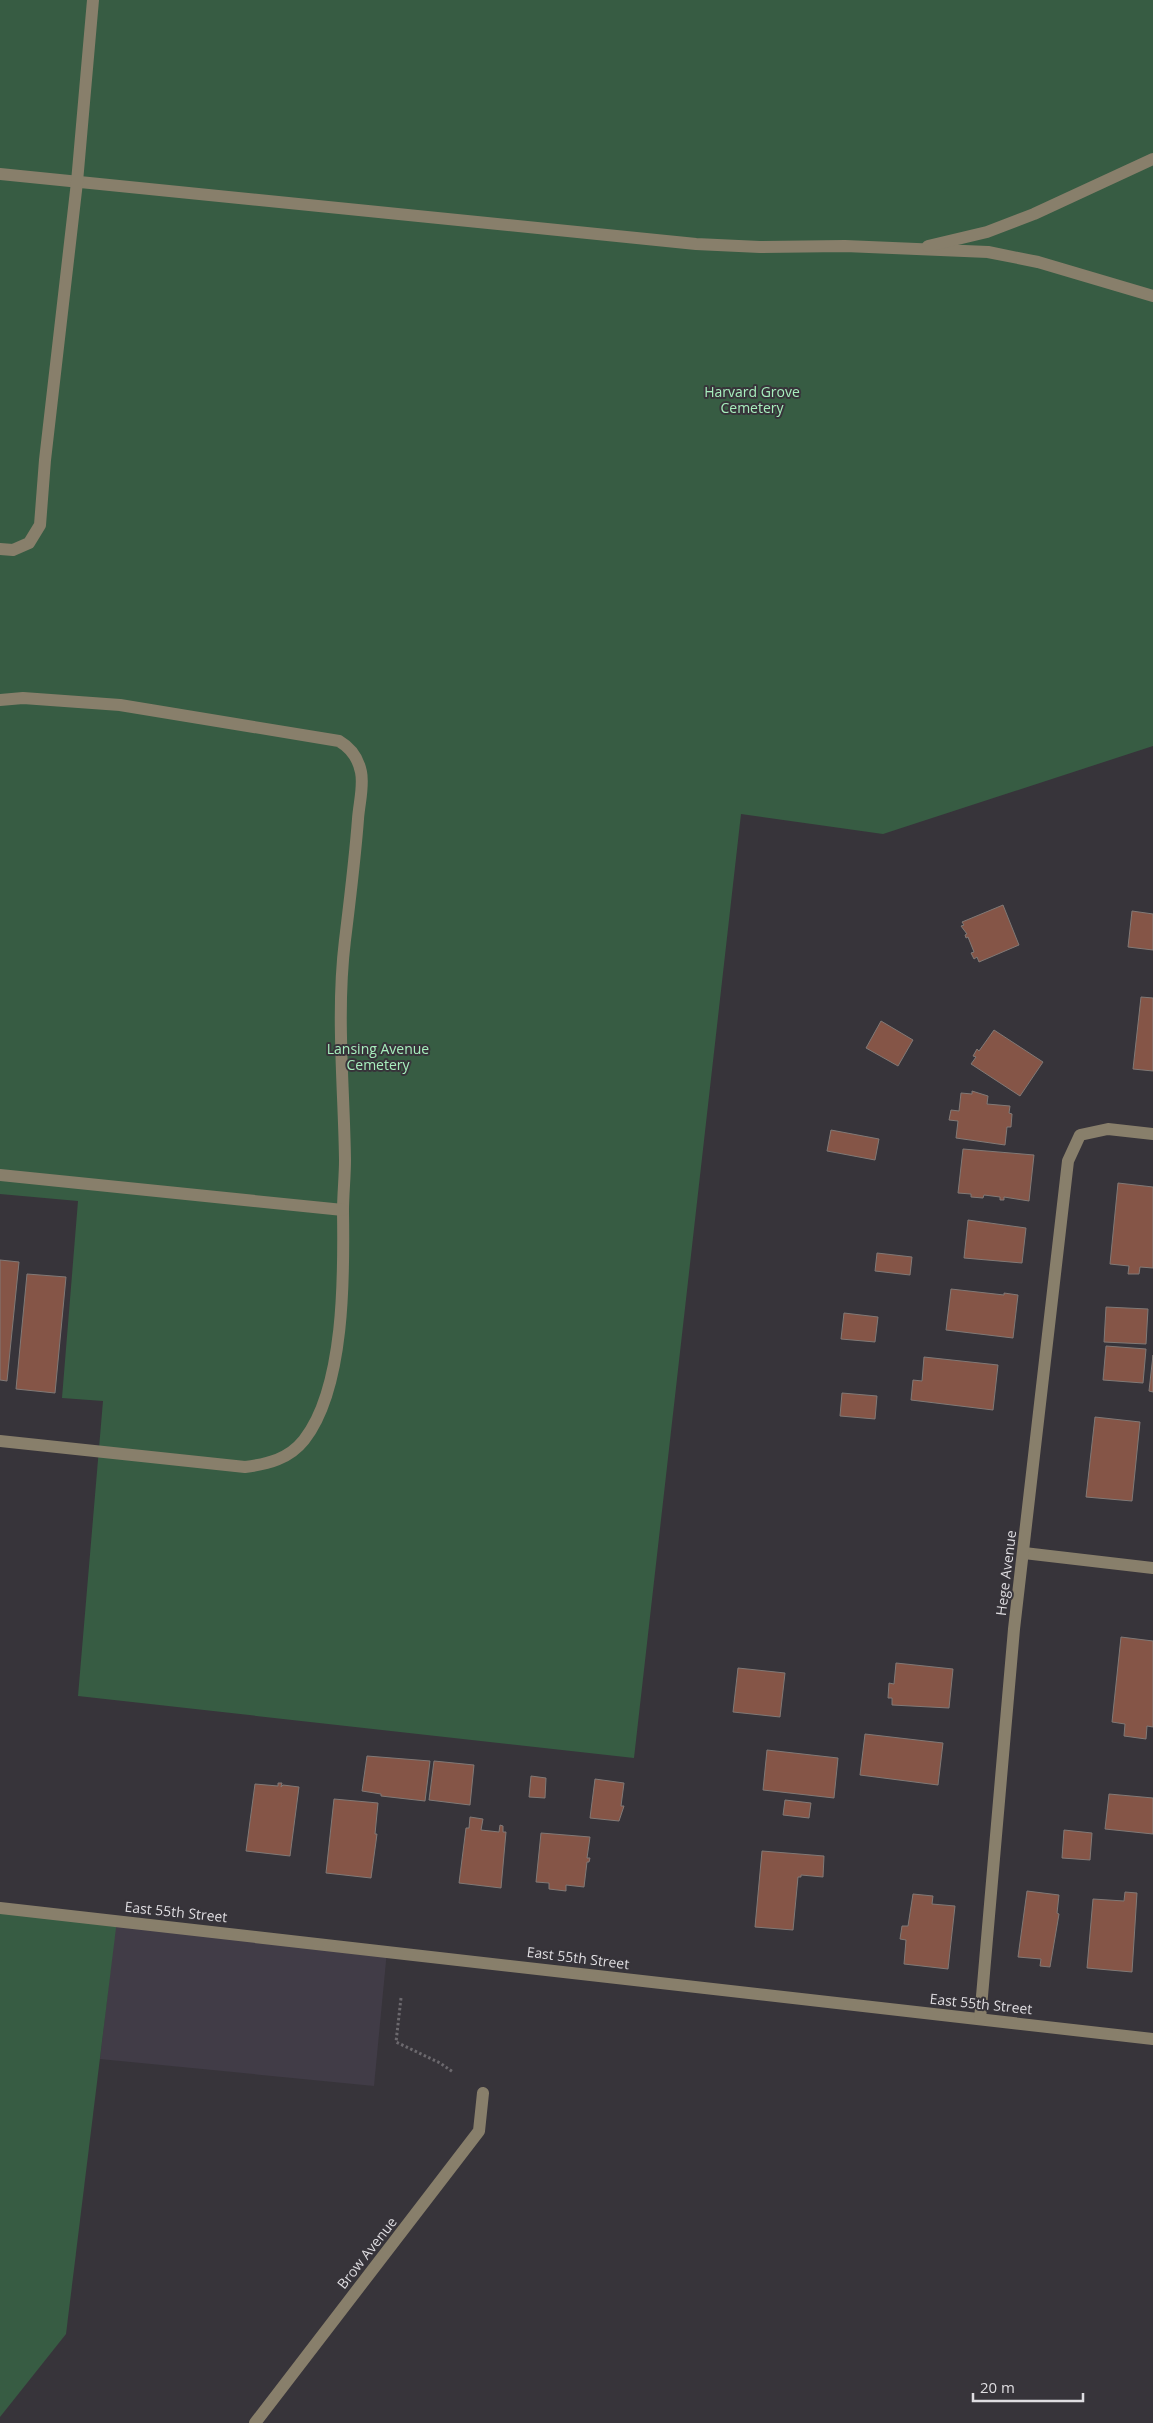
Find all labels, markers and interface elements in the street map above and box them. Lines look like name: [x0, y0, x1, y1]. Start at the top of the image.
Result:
park label: Harvard Grove Cemetery: [704, 382, 800, 417]
park label: Lansing Avenue Cemetery: [327, 1039, 429, 1074]
street label: Hege Avenue: [991, 1529, 1020, 1617]
street label: East 55th Street: [124, 1897, 228, 1926]
street label: East 55th Street: [526, 1942, 630, 1973]
street label: East 55th Street: [929, 1989, 1033, 2018]
street label: Brow Avenue: [333, 2213, 401, 2293]
scale bar: [973, 2370, 1083, 2402]
text: 20 m: [980, 2377, 1015, 2397]

